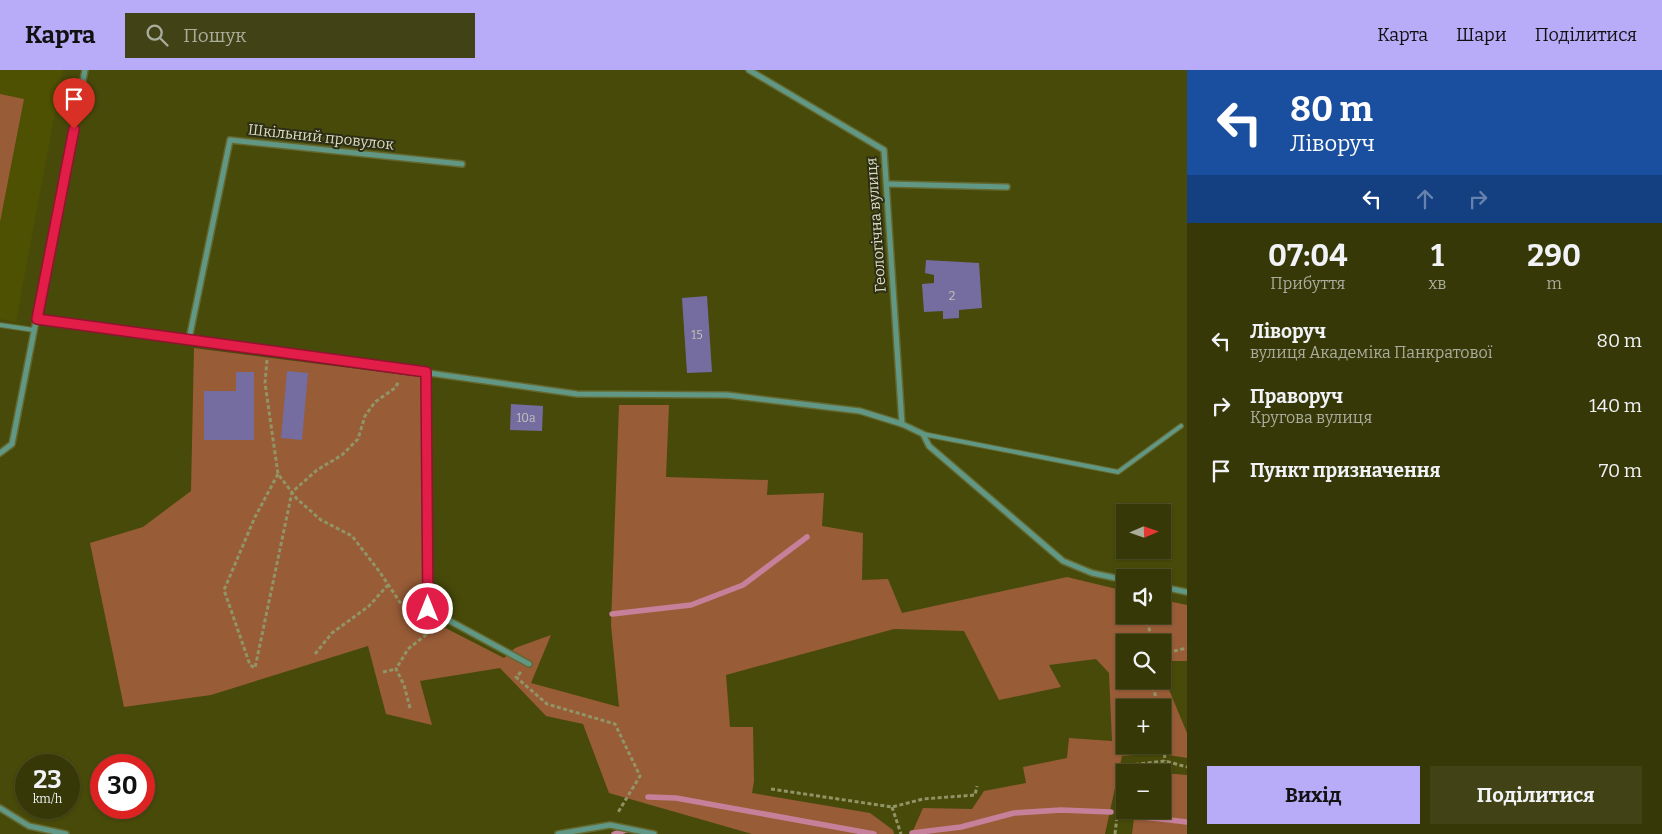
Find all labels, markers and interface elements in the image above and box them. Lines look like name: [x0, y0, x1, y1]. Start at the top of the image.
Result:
search box: [125, 13, 475, 58]
text: Карта: [25, 21, 95, 49]
icon: search: [143, 21, 171, 49]
text: Пошук: [183, 24, 247, 47]
text: Карта: [1377, 24, 1428, 46]
text: Шари: [1456, 24, 1507, 46]
text: Поділитися: [1535, 24, 1637, 46]
pin: [53, 78, 95, 129]
icon: arrive: [60, 85, 88, 113]
text: 80 m: [1290, 88, 1373, 130]
icon: left: [1207, 90, 1272, 155]
street label: Шкільний провулок: [247, 120, 395, 154]
text: Ліворуч: [1290, 130, 1375, 157]
street label: Геологічна вулиця: [862, 157, 890, 293]
icon: left: [1358, 185, 1386, 213]
icon: ahead: [1411, 185, 1439, 213]
icon: right: [1464, 185, 1492, 213]
text: 07:04: [1268, 238, 1348, 274]
text: 1: [1431, 238, 1444, 274]
text: 290: [1527, 238, 1581, 274]
text: Прибуття: [1270, 274, 1345, 293]
text: хв: [1429, 274, 1446, 293]
text: m: [1546, 274, 1562, 293]
house number: 2: [949, 289, 955, 303]
text: Ліворуч: [1250, 320, 1326, 343]
icon: left: [1207, 327, 1235, 355]
house number: 15: [691, 328, 703, 342]
text: 80 m: [1596, 329, 1642, 352]
text: вулиця Академіка Панкратової: [1250, 343, 1492, 362]
text: Праворуч: [1250, 385, 1343, 408]
icon: right: [1207, 392, 1235, 420]
text: 140 m: [1589, 394, 1642, 417]
text: Кругова вулиця: [1250, 408, 1372, 427]
house number: 10а: [516, 411, 536, 425]
icon: arrive: [1207, 457, 1235, 485]
text: Пункт призначення: [1250, 459, 1441, 482]
text: 70 m: [1599, 459, 1642, 482]
north arrow: [1116, 504, 1171, 559]
map controls: [1116, 504, 1171, 819]
button: sound: [1116, 569, 1171, 624]
position arrow: [401, 582, 453, 634]
button: search: [1116, 634, 1171, 689]
button: +: [1116, 699, 1171, 754]
speed limit sign: 30: [90, 754, 155, 819]
button: −: [1116, 764, 1171, 819]
text: 23: [33, 765, 62, 795]
button: Вихід: [1207, 766, 1420, 824]
button: Поділитися: [1430, 766, 1642, 824]
text: km/h: [33, 792, 62, 806]

